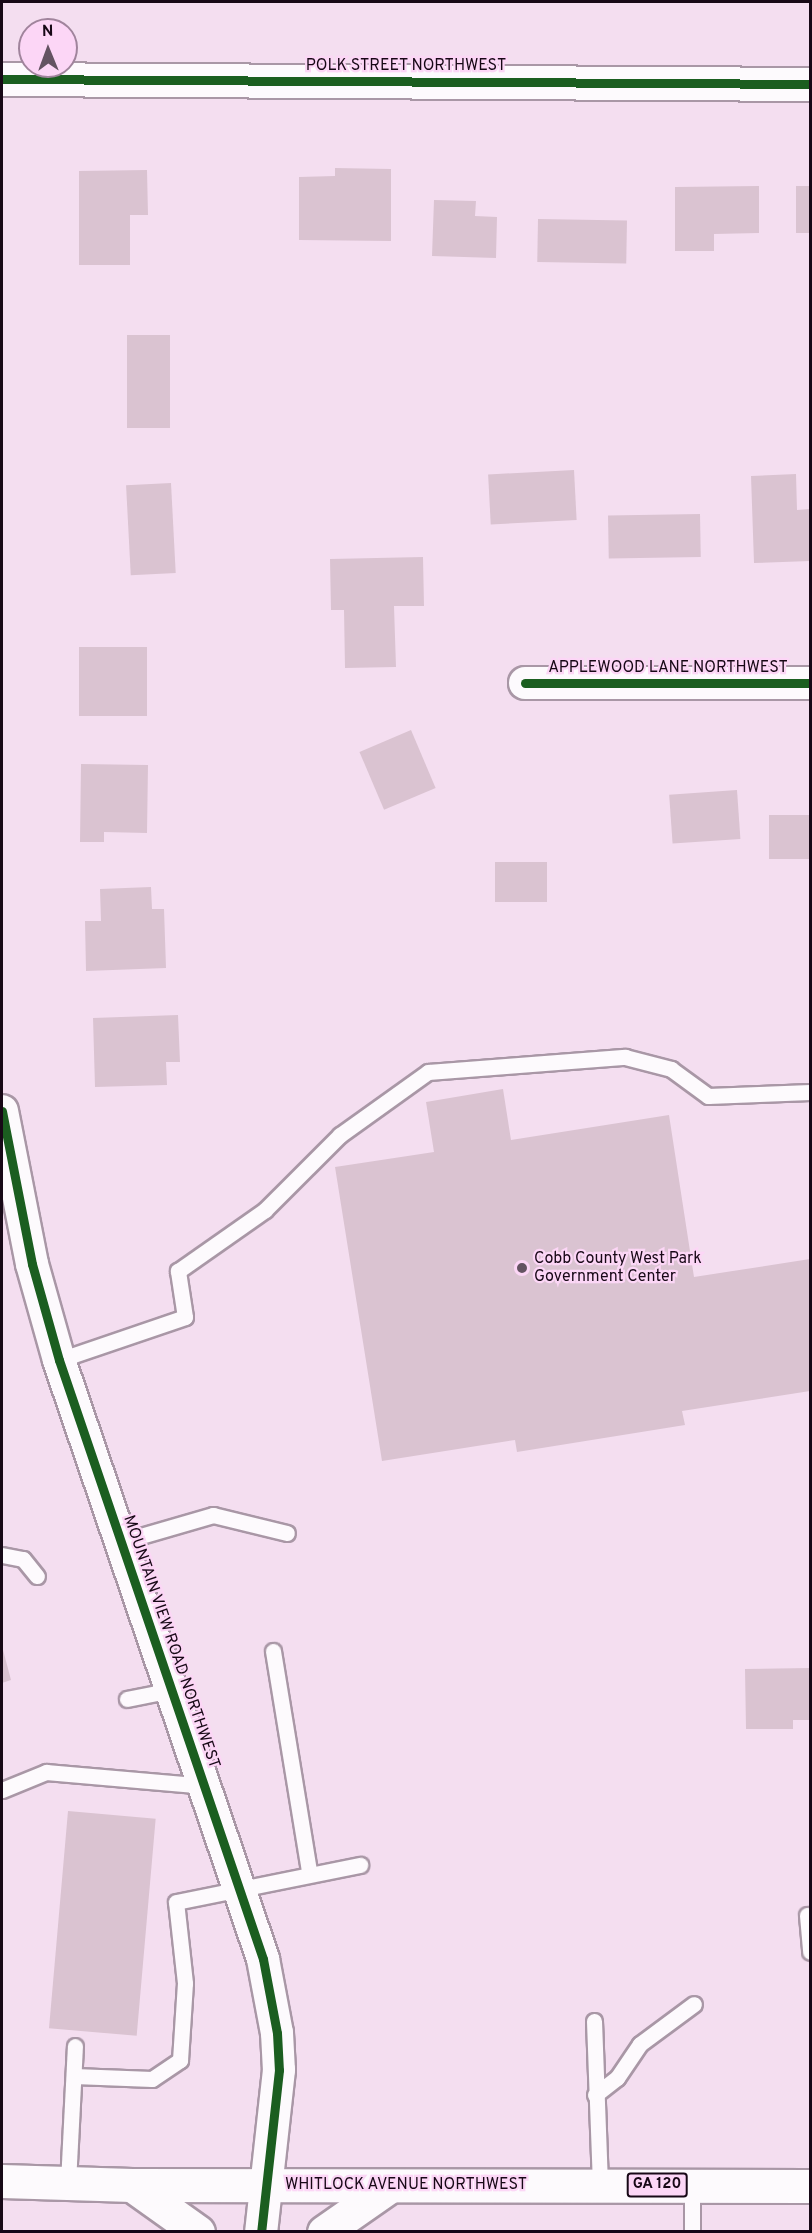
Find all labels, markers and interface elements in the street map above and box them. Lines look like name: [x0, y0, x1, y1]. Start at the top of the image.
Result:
north arrow: [18, 18, 78, 78]
text: N: [42, 22, 54, 42]
street label: POLK STREET NORTHWEST: [305, 56, 507, 76]
street label: APPLEWOOD LANE NORTHWEST: [548, 658, 788, 678]
place label: Cobb County West Park Government Center: [534, 1249, 702, 1287]
marker: Cobb County West Park Government Center: [515, 1261, 529, 1275]
street label: MOUNTAIN VIEW ROAD NORTHWEST: [118, 1512, 224, 1772]
road number: GA 120: [626, 2173, 688, 2197]
street label: WHITLOCK AVENUE NORTHWEST: [285, 2175, 527, 2195]

